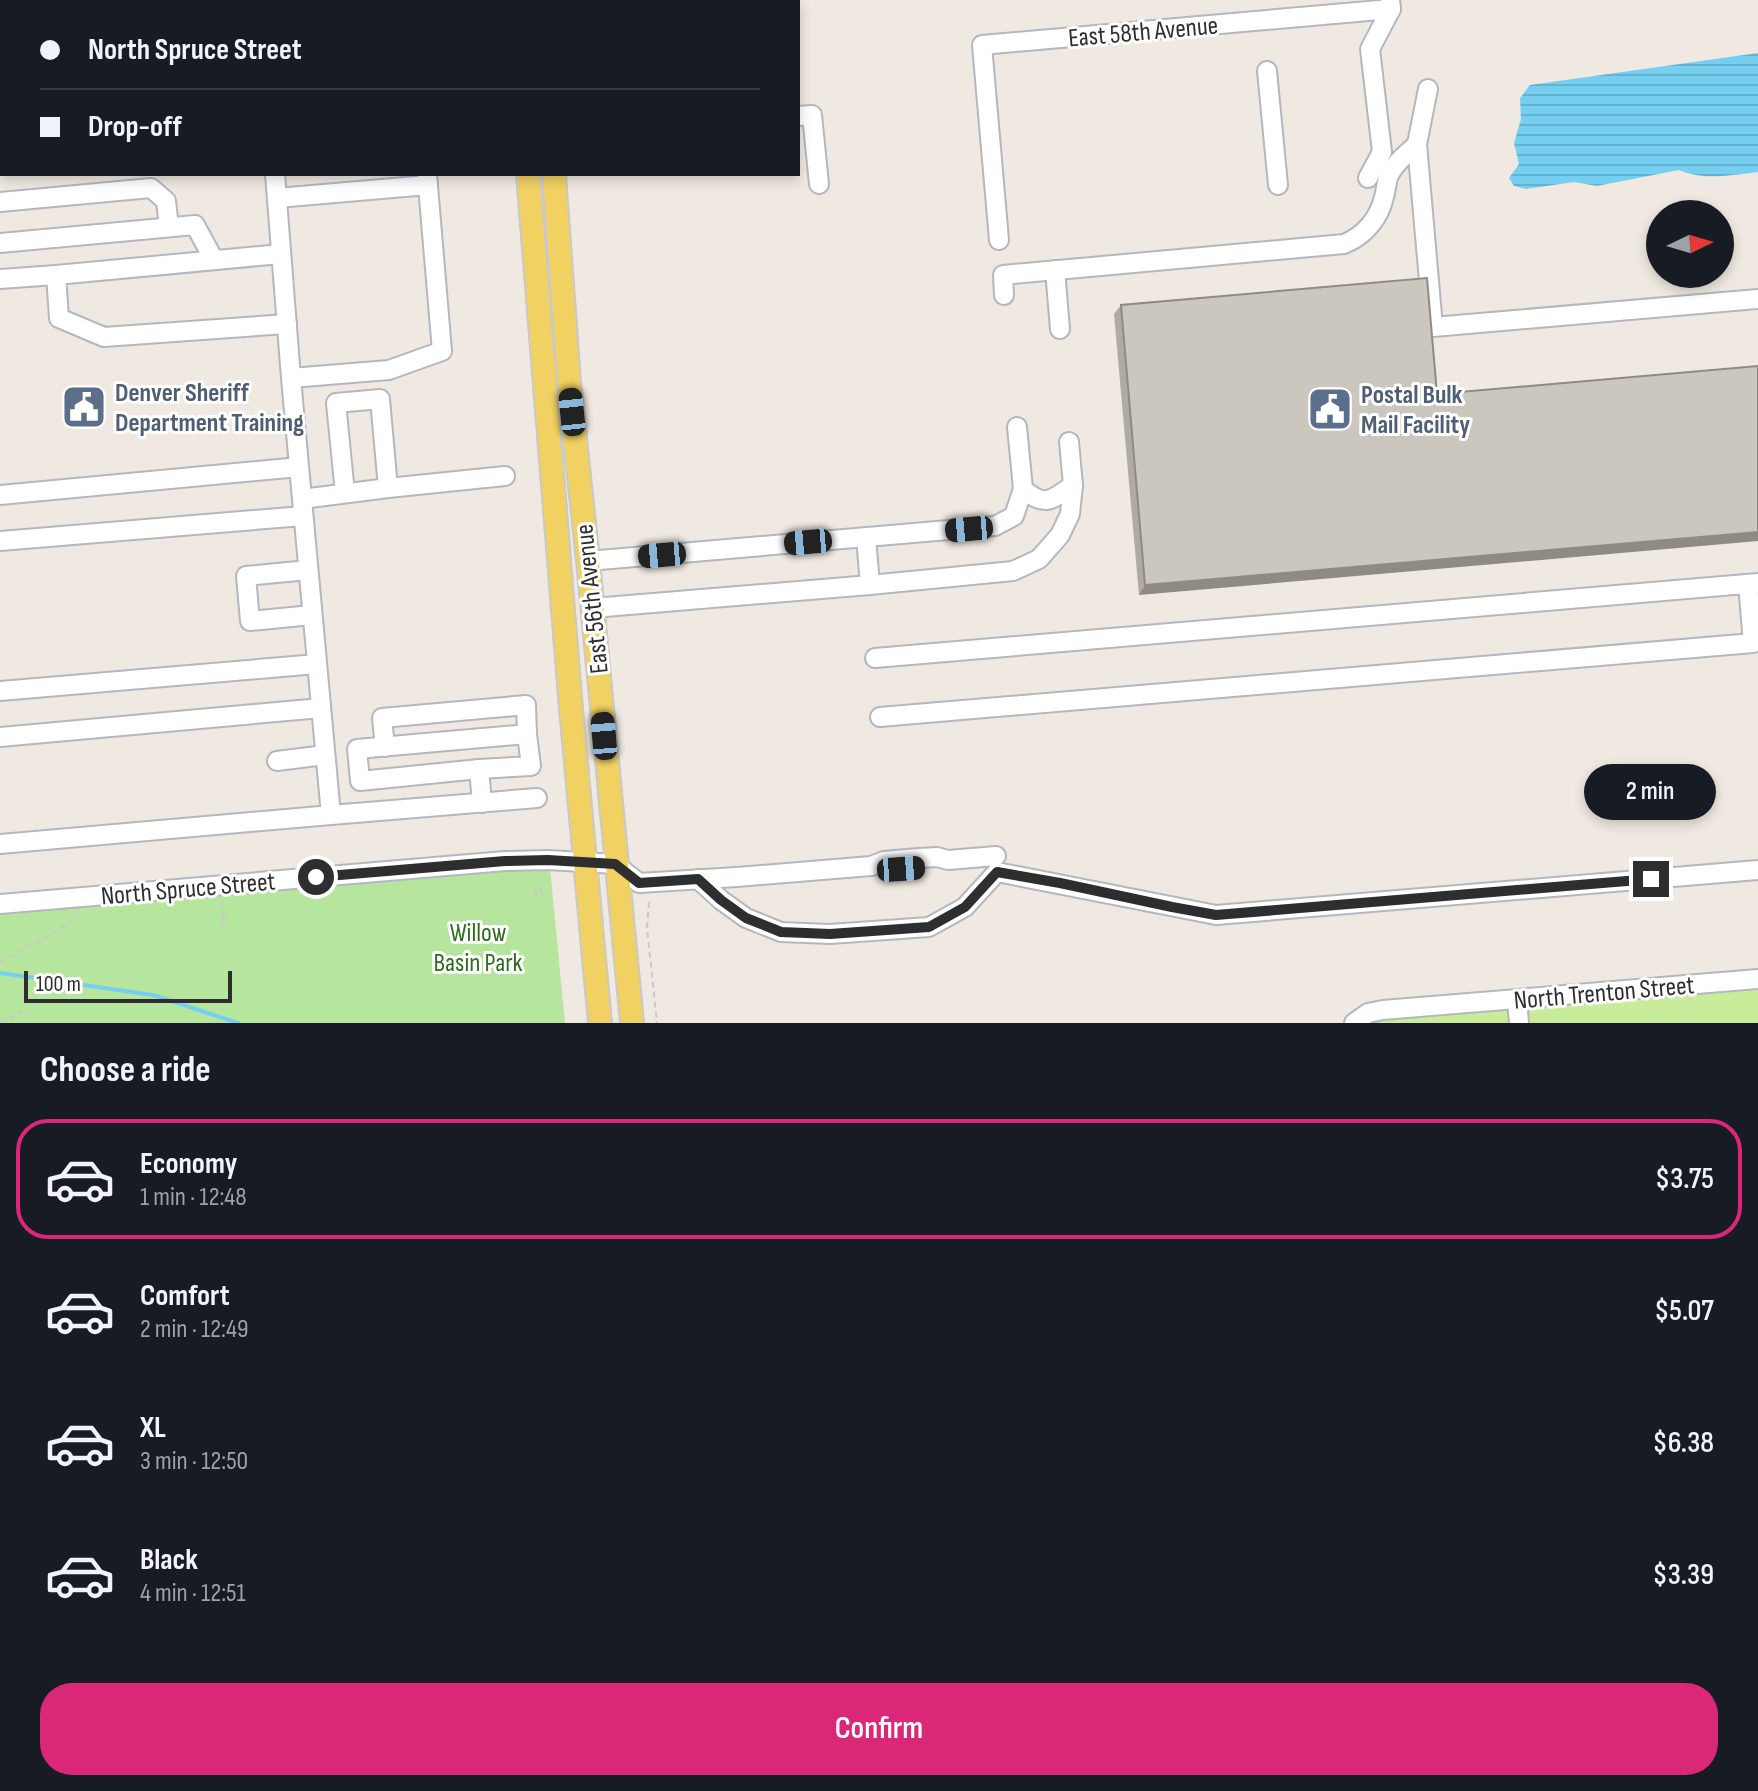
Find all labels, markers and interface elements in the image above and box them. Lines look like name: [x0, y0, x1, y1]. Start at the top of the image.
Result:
street label: East 58th Avenue: [1067, 11, 1219, 54]
text: North Spruce Street: [88, 32, 302, 68]
text: Drop-off: [88, 109, 182, 145]
north arrow: [1646, 200, 1734, 288]
map controls: [1646, 200, 1734, 288]
place label: Denver Sheriff Department Training: [115, 378, 304, 439]
place label: Postal Bulk Mail Facility: [1361, 380, 1470, 441]
public building icon: Denver Sheriff Department Training: [60, 383, 108, 431]
public building icon: Postal Bulk Mail Facility: [1306, 385, 1354, 433]
car: [558, 387, 586, 437]
car: [944, 515, 994, 543]
street label: East 56th Avenue: [569, 522, 616, 675]
car: [783, 528, 833, 556]
car: [637, 541, 687, 569]
car: [590, 711, 618, 761]
callout: 2 min: [1585, 763, 1717, 819]
text: 2 min: [1626, 776, 1674, 807]
car: [876, 855, 926, 883]
route start: [298, 859, 334, 895]
route end: [1633, 861, 1669, 897]
street label: North Spruce Street: [100, 866, 277, 913]
park label: Willow Basin Park: [433, 918, 523, 979]
scale bar: [24, 967, 232, 1003]
street label: North Trenton Street: [1513, 970, 1696, 1017]
text: 100 m: [36, 971, 81, 998]
text: Choose a ride: [40, 1049, 211, 1092]
icon: car: [44, 1143, 116, 1215]
text: Economy: [140, 1146, 237, 1182]
text: $3.75: [1655, 1161, 1714, 1197]
text: 1 min · 12:48: [140, 1182, 247, 1213]
icon: car: [44, 1275, 116, 1347]
text: Comfort: [140, 1278, 230, 1314]
text: $5.07: [1654, 1293, 1714, 1329]
text: 2 min · 12:49: [140, 1314, 248, 1345]
icon: car: [44, 1407, 116, 1479]
text: XL: [140, 1410, 166, 1446]
text: $6.38: [1652, 1425, 1714, 1461]
text: 3 min · 12:50: [140, 1446, 248, 1477]
icon: car: [44, 1539, 116, 1611]
text: Black: [140, 1542, 198, 1578]
text: $3.39: [1652, 1557, 1714, 1593]
text: 4 min · 12:51: [140, 1578, 246, 1609]
button: Confirm: [40, 1683, 1718, 1775]

